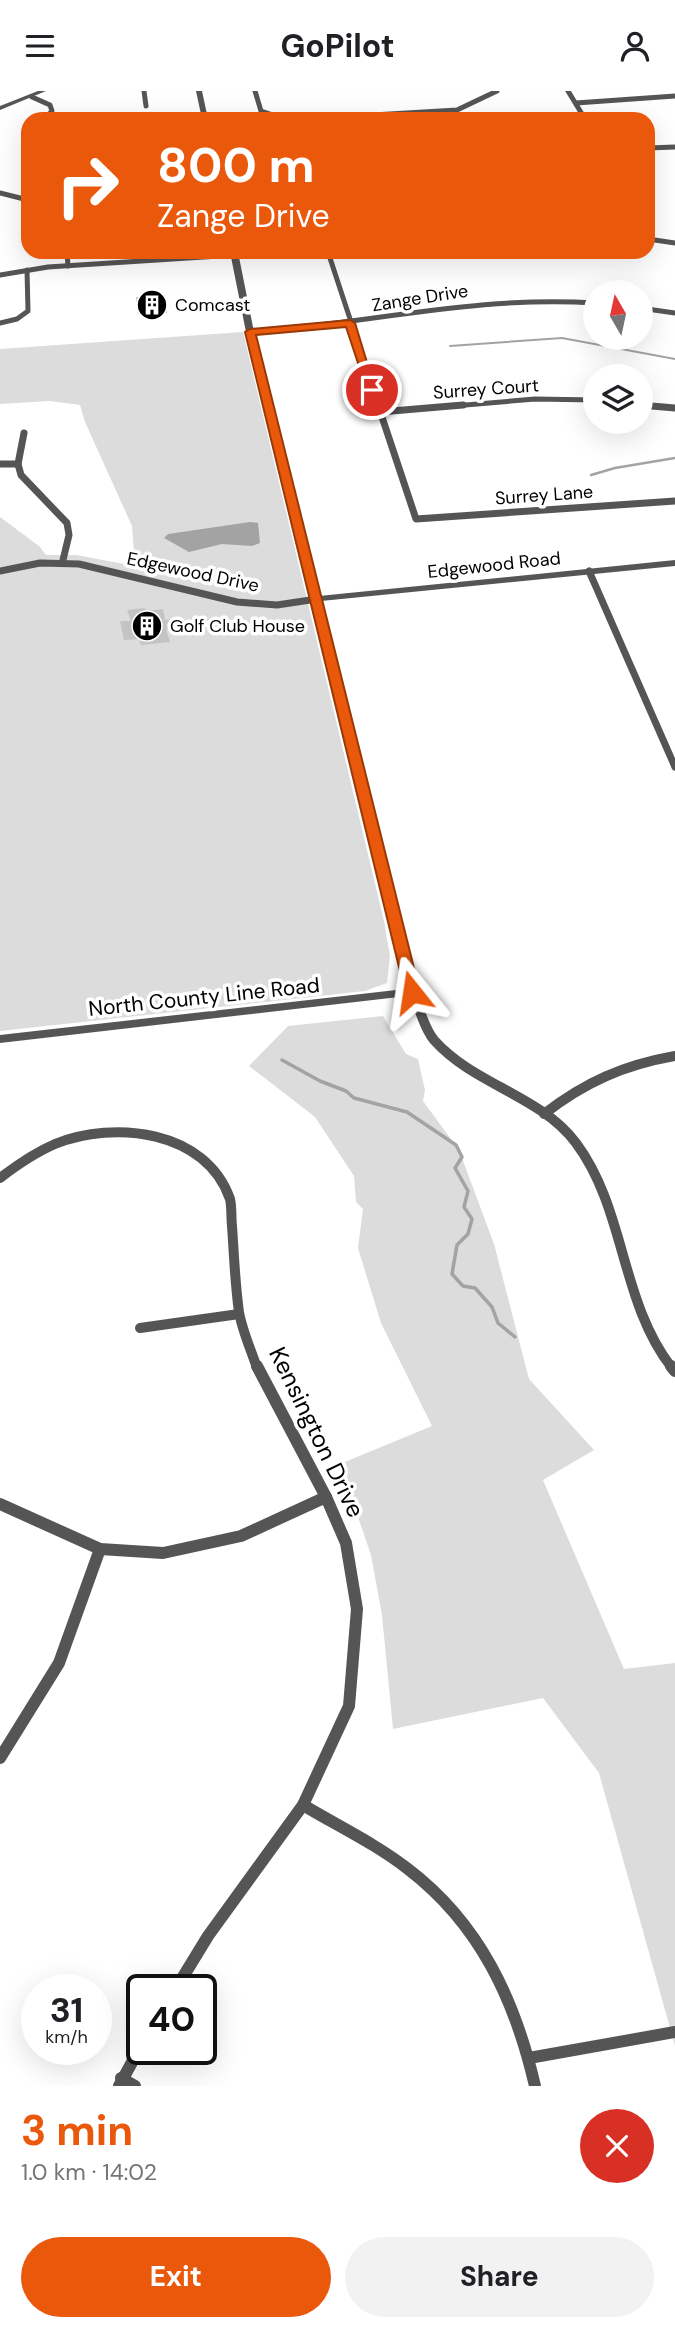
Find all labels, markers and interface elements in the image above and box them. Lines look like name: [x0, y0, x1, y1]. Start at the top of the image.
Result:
text: GoPilot: [280, 25, 395, 67]
icon: menu: [21, 27, 59, 65]
icon: person: [616, 27, 654, 65]
text: 800 m: [157, 133, 315, 197]
icon: right: [42, 140, 133, 231]
text: Zange Drive: [157, 195, 330, 237]
street label: Zange Drive: [370, 279, 470, 317]
north arrow: [583, 280, 653, 350]
map controls: [583, 280, 653, 434]
building icon: Comcast: [135, 288, 169, 322]
place label: Comcast: [175, 293, 250, 317]
pin: [342, 360, 402, 420]
button: layers: [583, 364, 653, 434]
icon: arrive: [353, 371, 391, 409]
street label: Surrey Court: [432, 373, 540, 405]
street label: Surrey Lane: [494, 480, 594, 510]
street label: Edgewood Drive: [125, 546, 261, 598]
street label: Edgewood Road: [426, 546, 562, 584]
building icon: Golf Club House: [130, 609, 164, 643]
place label: Golf Club House: [170, 614, 305, 638]
position arrow: [375, 955, 449, 1029]
street label: North County Line Road: [87, 971, 321, 1023]
street label: Kensington Drive: [262, 1342, 372, 1522]
speed limit sign: 40: [126, 1974, 217, 2065]
text: 31: [50, 1987, 83, 2033]
text: km/h: [45, 2025, 88, 2049]
text: 3 min: [21, 2103, 133, 2158]
button: close: [580, 2109, 654, 2183]
text: 1.0 km · 14:02: [21, 2157, 157, 2187]
button: Exit: [21, 2237, 331, 2317]
button: Share: [345, 2237, 654, 2317]

